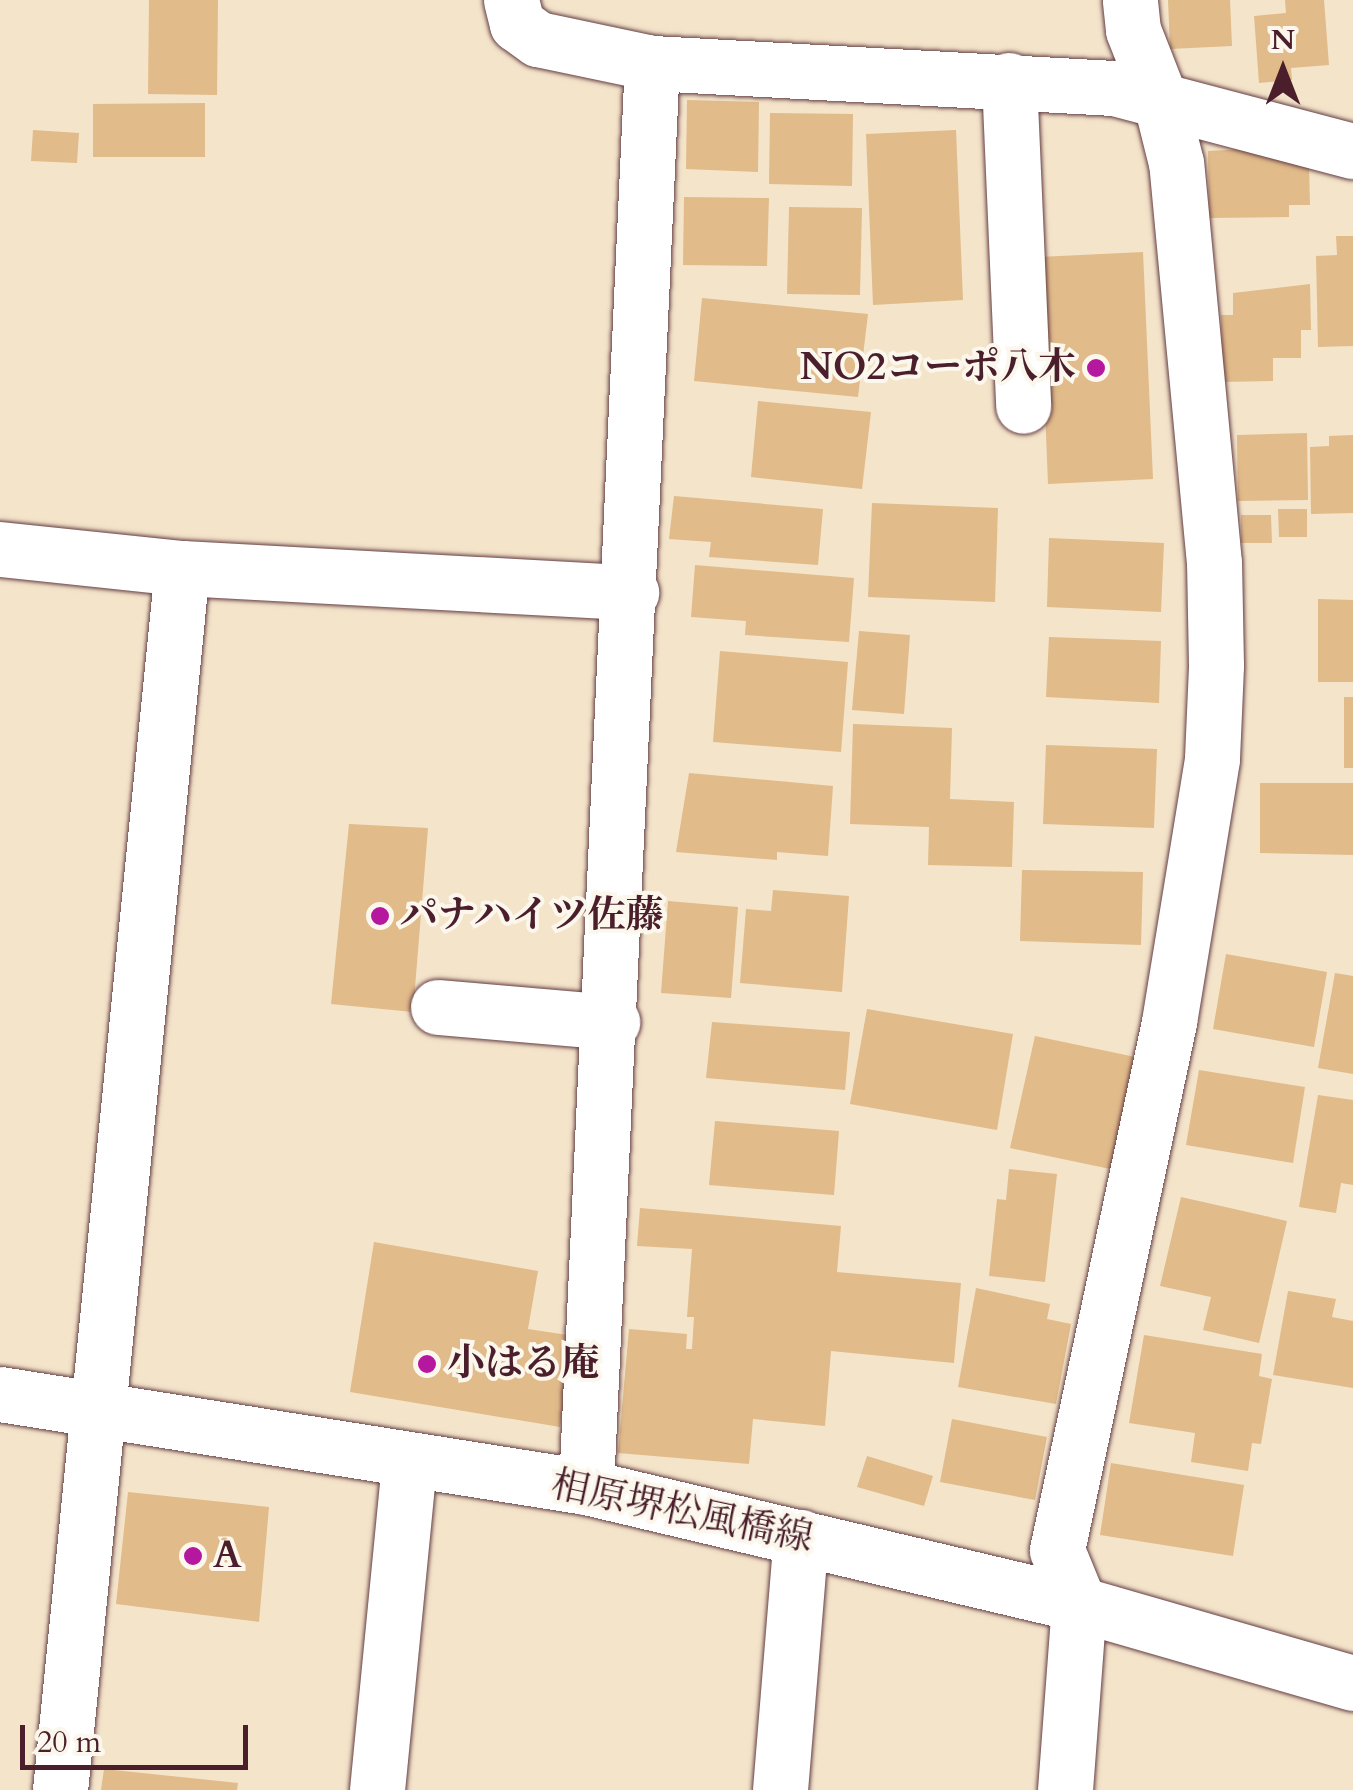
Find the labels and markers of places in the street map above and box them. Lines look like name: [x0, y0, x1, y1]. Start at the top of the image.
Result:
place label: NO2コーポ八木: [800, 345, 1076, 391]
marker: NO2コーポ八木: [1085, 357, 1107, 379]
place label: パナハイツ佐藤: [400, 893, 666, 939]
marker: パナハイツ佐藤: [369, 905, 391, 927]
place label: 小はる庵: [447, 1341, 599, 1387]
marker: 小はる庵: [416, 1353, 438, 1375]
place label: A: [213, 1533, 242, 1579]
marker: A: [182, 1545, 204, 1567]

